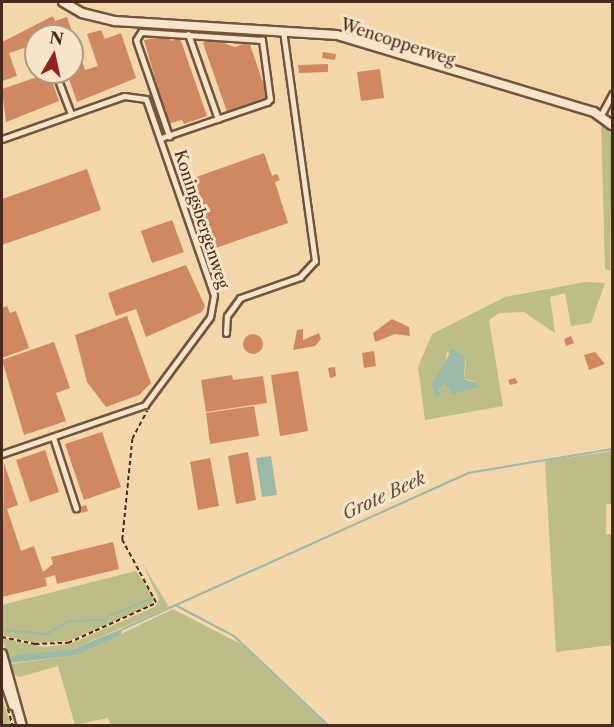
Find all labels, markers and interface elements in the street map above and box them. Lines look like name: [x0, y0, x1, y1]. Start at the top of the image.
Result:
street label: Wencopperweg: [338, 14, 458, 70]
north arrow: [24, 24, 84, 84]
text: N: [48, 27, 65, 49]
street label: Koningsbergenweg: [171, 147, 233, 291]
water label: Grote Beek: [339, 467, 429, 525]

